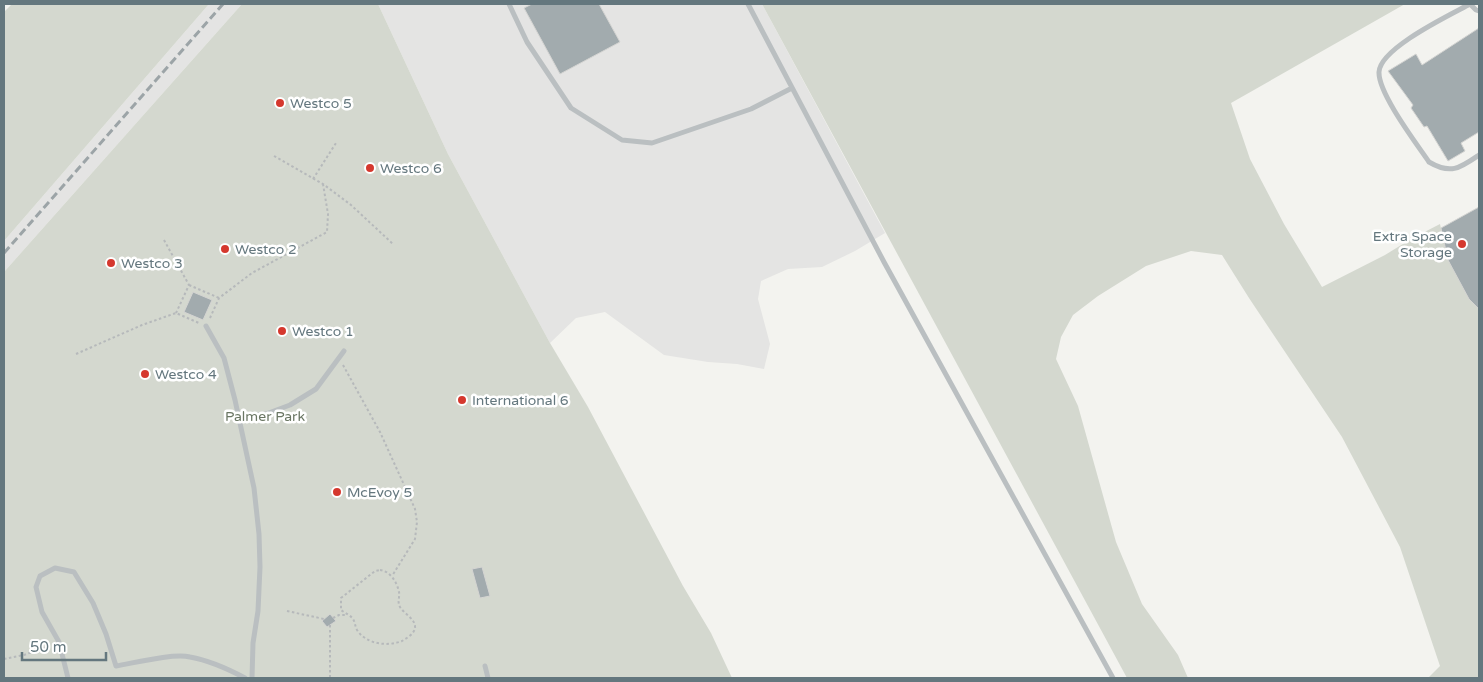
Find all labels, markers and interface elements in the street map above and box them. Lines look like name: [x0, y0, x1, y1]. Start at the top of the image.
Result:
place label: Westco 5: [290, 95, 352, 112]
marker: Westco 5: [274, 97, 286, 109]
place label: Westco 6: [380, 160, 442, 177]
marker: Westco 6: [364, 162, 376, 174]
place label: Extra Space Storage: [1373, 228, 1452, 261]
marker: Extra Space Storage: [1456, 238, 1468, 250]
place label: Westco 2: [235, 241, 297, 258]
marker: Westco 2: [219, 243, 231, 255]
place label: Westco 3: [121, 255, 183, 272]
marker: Westco 3: [105, 257, 117, 269]
place label: Westco 1: [292, 323, 354, 340]
marker: Westco 1: [276, 325, 288, 337]
place label: Westco 4: [155, 366, 217, 383]
marker: Westco 4: [139, 368, 151, 380]
place label: International 6: [472, 392, 569, 409]
marker: International 6: [456, 394, 468, 406]
park label: Palmer Park: [225, 408, 305, 425]
place label: McEvoy 5: [347, 484, 412, 501]
marker: McEvoy 5: [331, 486, 343, 498]
scale bar: [22, 630, 106, 662]
text: 50 m: [30, 638, 67, 656]

